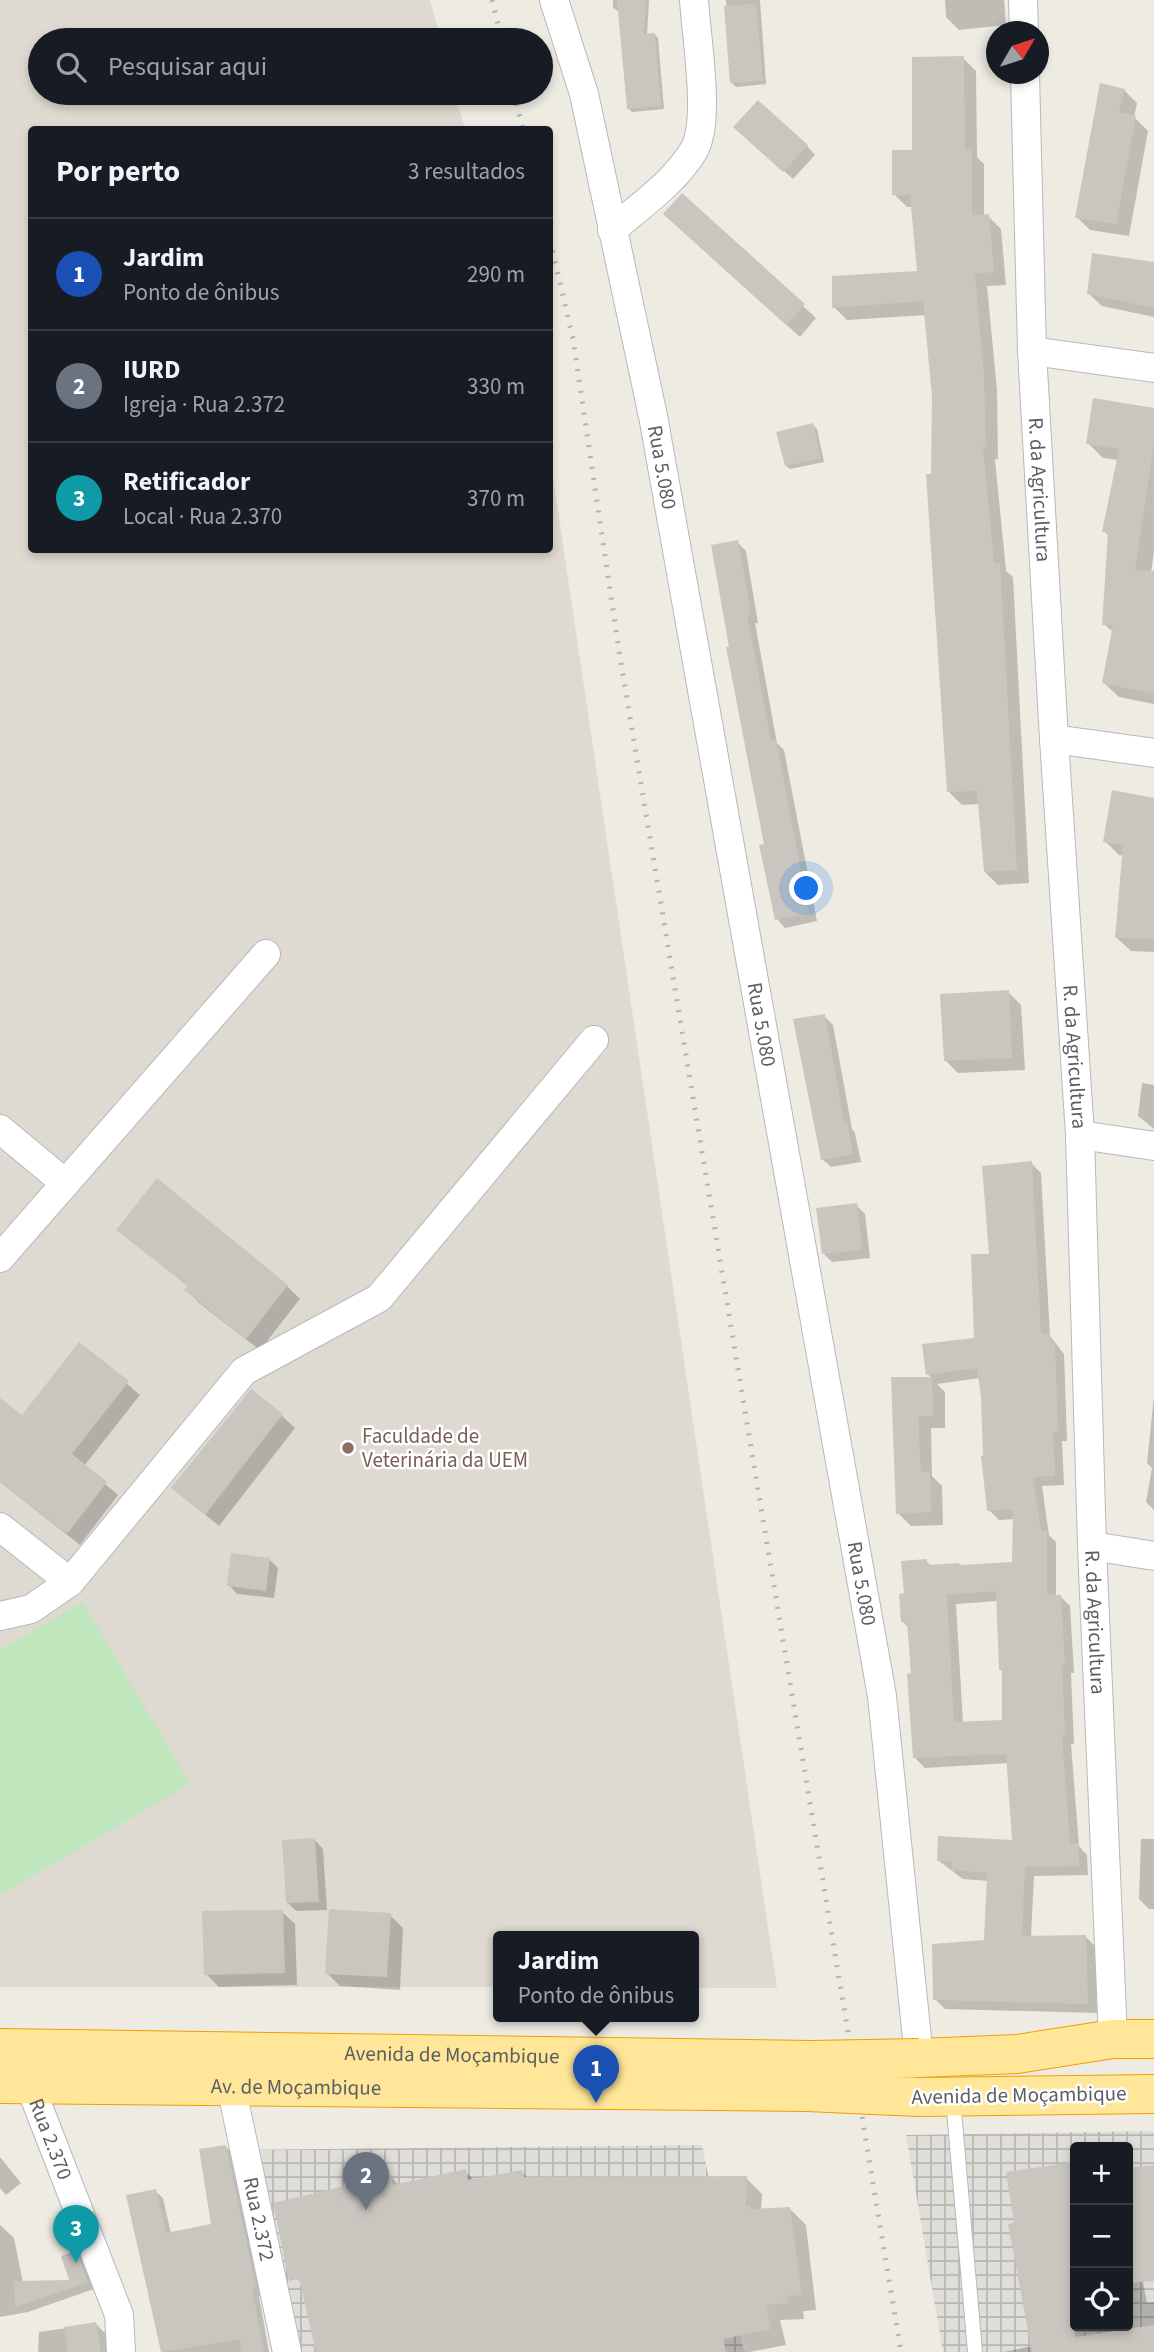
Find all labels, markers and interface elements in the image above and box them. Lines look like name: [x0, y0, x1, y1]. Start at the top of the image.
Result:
north arrow: [986, 21, 1049, 84]
search box: [28, 28, 553, 105]
icon: search: [52, 48, 90, 86]
text: Pesquisar aqui: [108, 48, 267, 85]
text: Por perto: [56, 150, 180, 193]
text: 3 resultados: [408, 155, 525, 188]
text: Jardim: [123, 239, 204, 276]
text: 1: [73, 258, 85, 291]
text: 290 m: [467, 258, 525, 291]
text: Ponto de ônibus: [123, 276, 279, 309]
text: IURD: [123, 351, 181, 388]
text: 2: [73, 370, 85, 403]
text: 330 m: [467, 370, 525, 403]
text: Igreja · Rua 2.372: [123, 388, 285, 421]
street label: R. da Agricultura: [1021, 417, 1059, 563]
street label: Rua 5.080: [640, 423, 684, 512]
text: Retificador: [123, 463, 250, 500]
text: 3: [73, 482, 85, 515]
text: 370 m: [467, 482, 525, 515]
text: Local · Rua 2.370: [123, 500, 282, 533]
your location: [789, 871, 823, 905]
street label: Rua 5.080: [740, 980, 784, 1069]
street label: R. da Agricultura: [1055, 983, 1095, 1130]
place label: Faculdade de Veterinária da UEM: [362, 1421, 528, 1475]
marker: Faculdade de Veterinária da UEM: [340, 1440, 356, 1456]
street label: Rua 5.080: [840, 1539, 884, 1628]
street label: R. da Agricultura: [1077, 1549, 1113, 1695]
popup: [493, 1931, 699, 2022]
text: Jardim: [518, 1942, 599, 1979]
text: Ponto de ônibus: [518, 1979, 674, 2012]
street label: Avenida de Moçambique: [344, 2038, 560, 2071]
pin: 1: [573, 2045, 619, 2103]
street label: Av. de Moçambique: [211, 2071, 381, 2103]
street label: Avenida de Moçambique: [911, 2078, 1127, 2112]
street label: Rua 2.370: [21, 2094, 80, 2184]
map controls: [1070, 2142, 1133, 2331]
button: +: [1070, 2142, 1133, 2205]
pin: 2: [343, 2152, 389, 2210]
street label: Rua 2.372: [236, 2174, 282, 2264]
pin: 3: [53, 2205, 99, 2263]
button: −: [1070, 2205, 1133, 2268]
button: locate: [1070, 2268, 1133, 2331]

